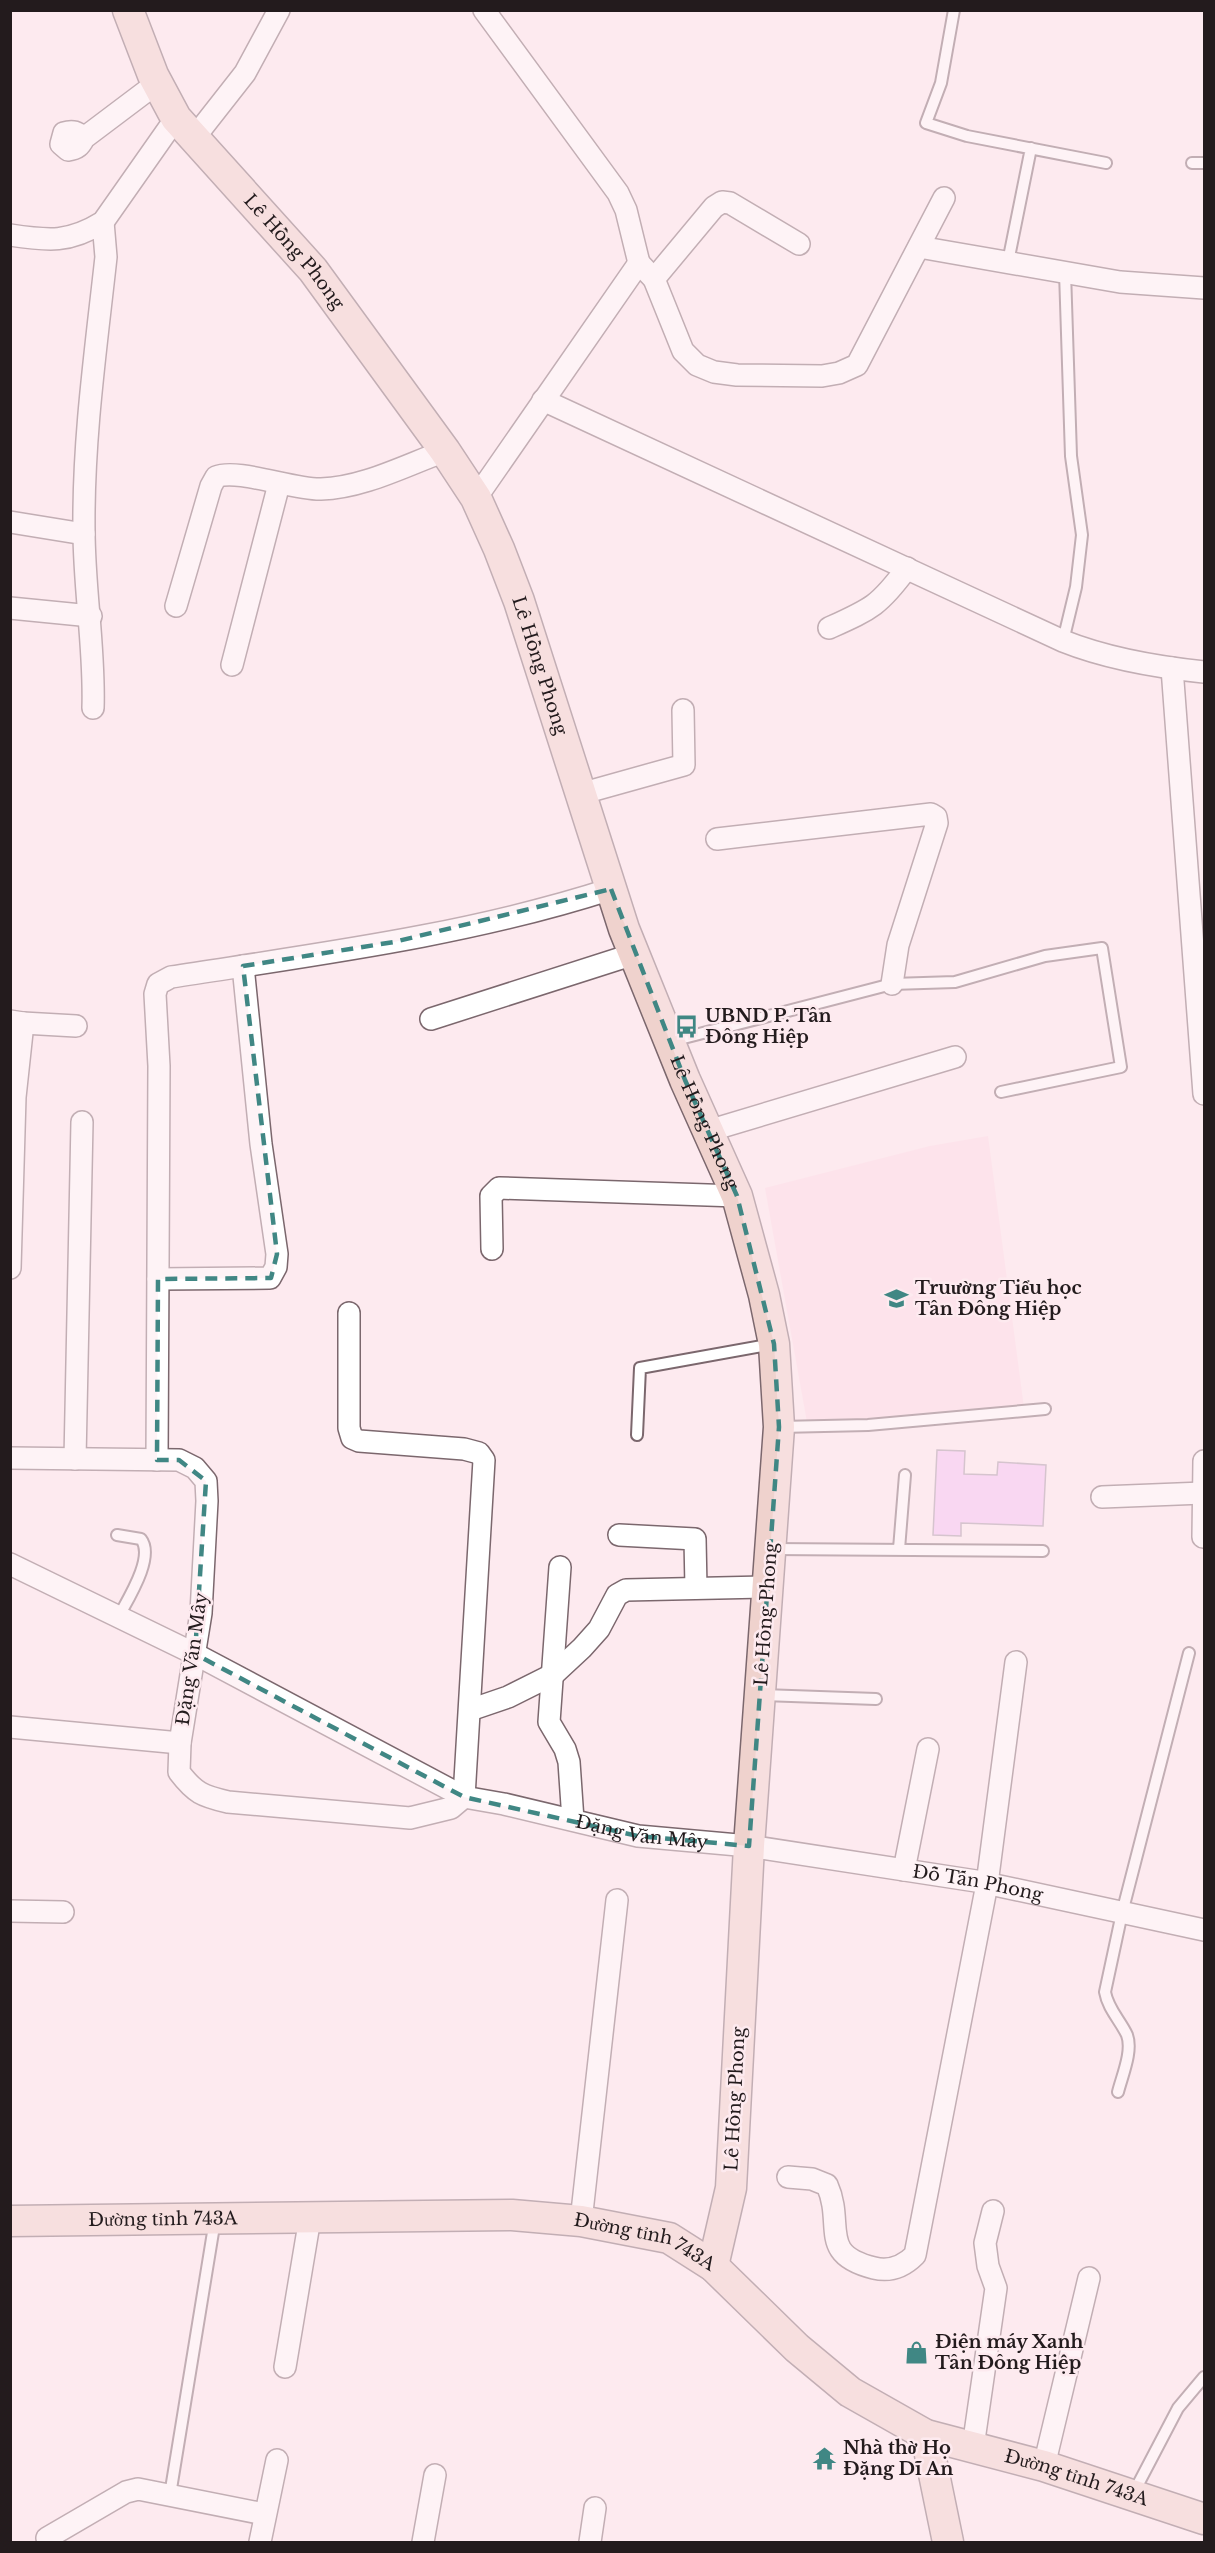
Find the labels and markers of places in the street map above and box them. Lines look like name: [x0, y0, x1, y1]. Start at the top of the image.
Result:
place label: UBND P. Tân Đông Hiệp: [705, 1005, 832, 1048]
bus stop icon: UBND P. Tân Đông Hiệp: [674, 1013, 700, 1039]
place label: Truường Tiểu học Tân Đông Hiệp: [915, 1277, 1082, 1320]
school or university icon: Truường Tiểu học Tân Đông Hiệp: [884, 1285, 910, 1311]
place label: Điện máy Xanh Tân Đông Hiệp: [935, 2331, 1084, 2374]
shop icon: Điện máy Xanh Tân Đông Hiệp: [904, 2339, 930, 2365]
place label: Nhà thờ Họ Đặng Dĩ An: [843, 2437, 953, 2480]
temple icon: Nhà thờ Họ Đặng Dĩ An: [812, 2445, 838, 2471]

